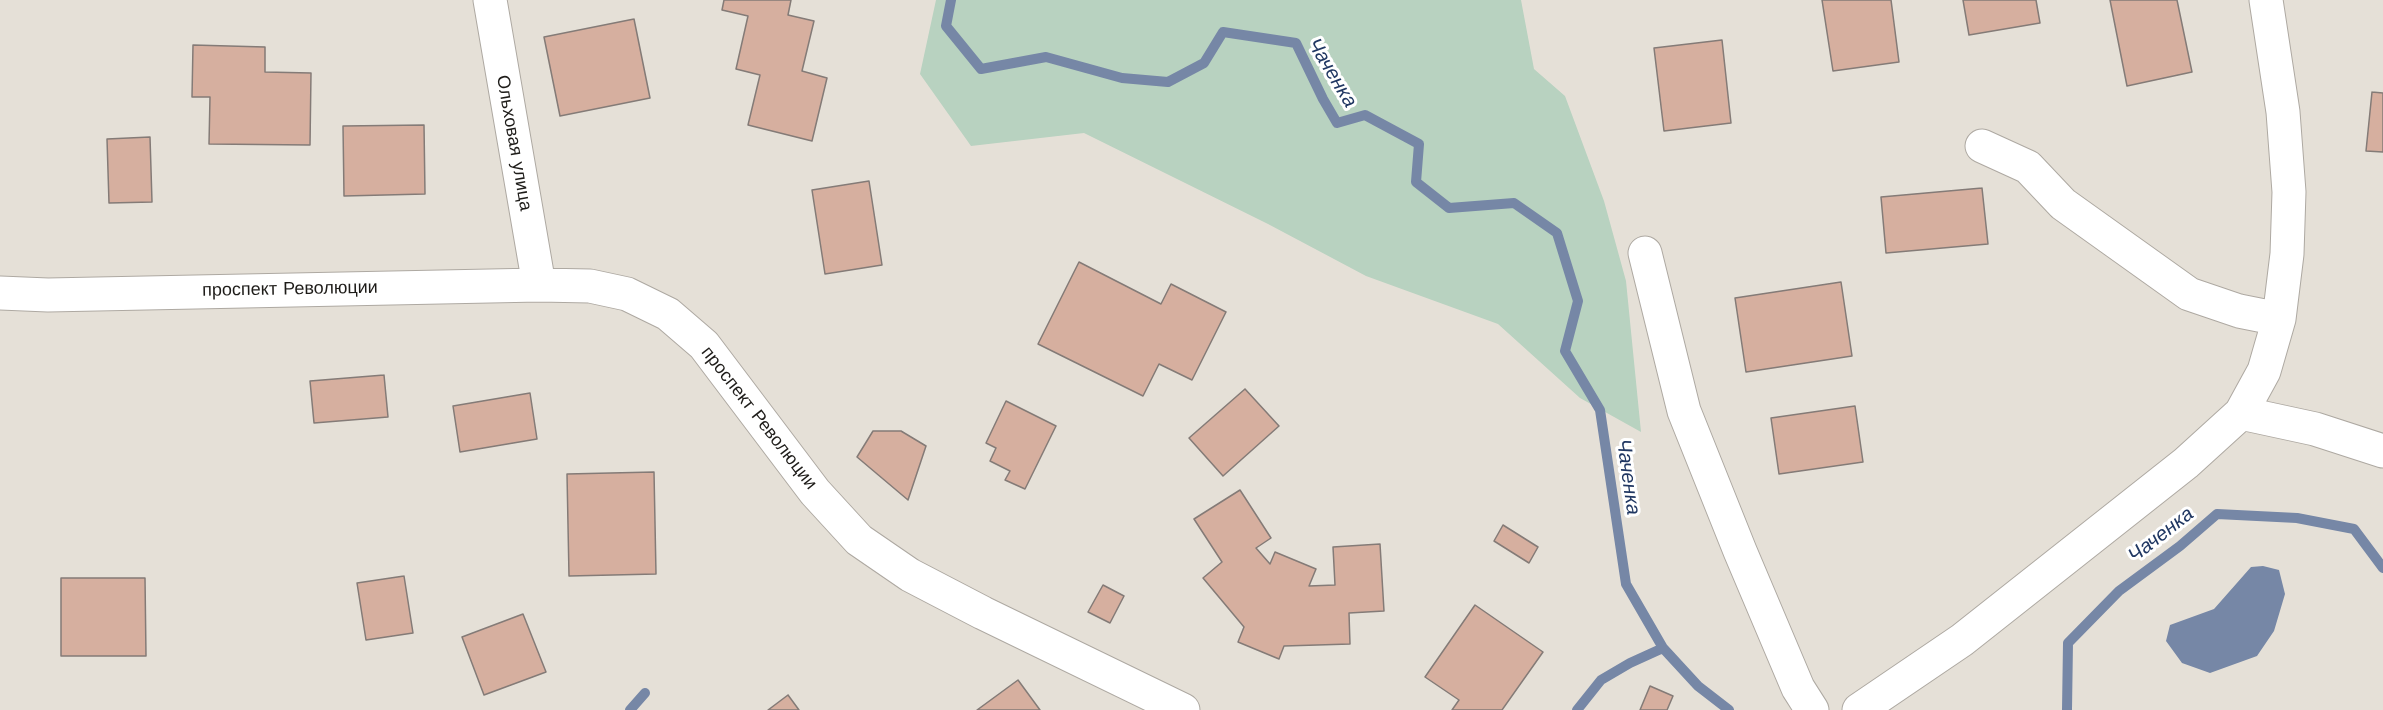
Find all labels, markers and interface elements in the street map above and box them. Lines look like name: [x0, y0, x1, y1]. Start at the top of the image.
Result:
water label: Чаченка: [1302, 34, 1362, 112]
street label: Ольховая улица: [491, 74, 537, 212]
street label: проспект Революции: [202, 277, 378, 301]
street label: проспект Революции: [696, 342, 822, 494]
water label: Чаченка: [1611, 438, 1645, 516]
water label: Чаченка: [2124, 502, 2198, 568]

